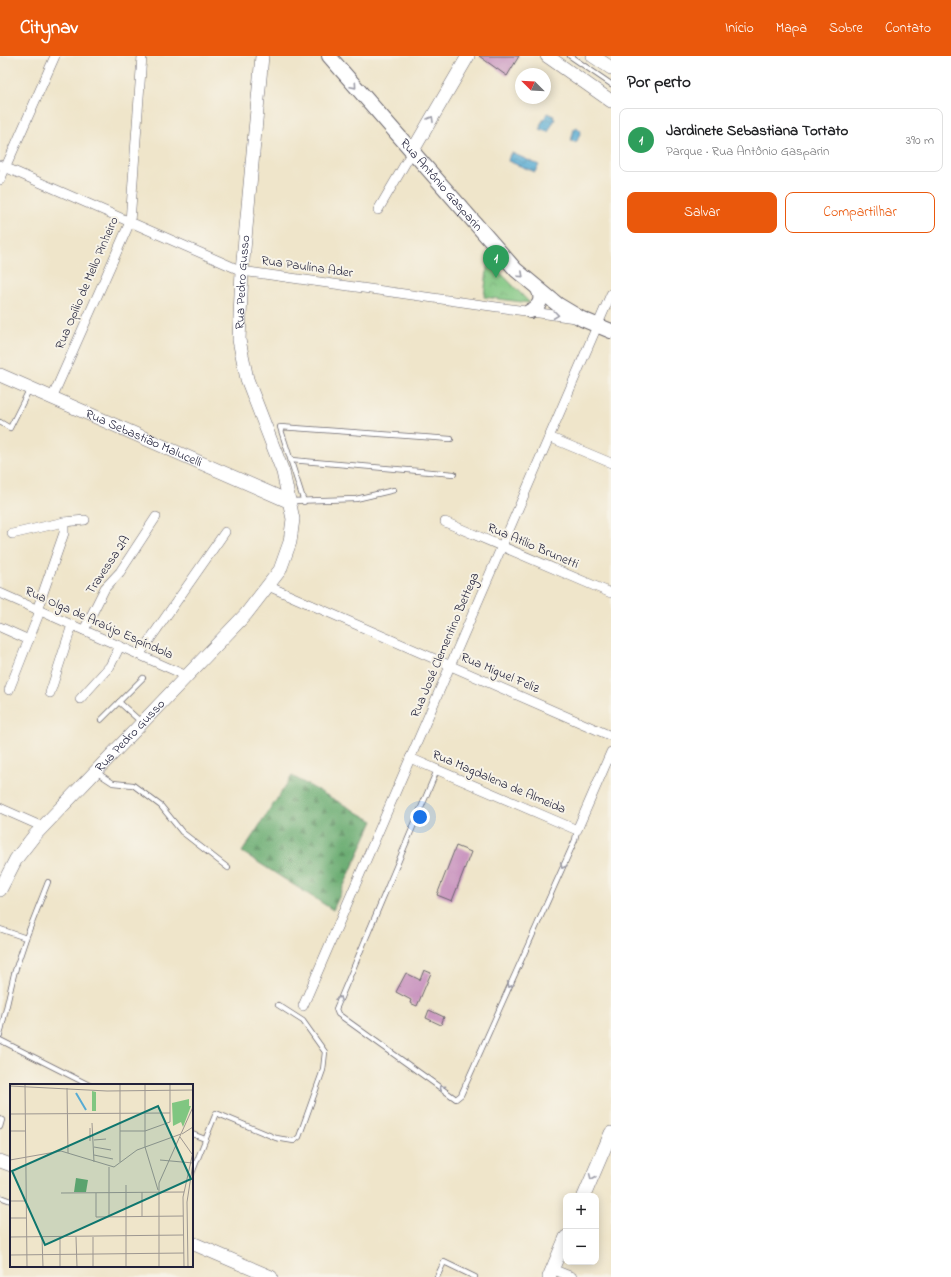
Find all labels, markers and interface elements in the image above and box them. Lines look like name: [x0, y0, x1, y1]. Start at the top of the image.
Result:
text: Citynav: [20, 15, 78, 42]
text: Início: [725, 18, 754, 39]
text: Mapa: [776, 18, 807, 39]
text: Sobre: [829, 18, 863, 39]
text: Contato: [885, 18, 931, 39]
north arrow: [515, 68, 551, 104]
text: Por perto: [627, 70, 691, 95]
one-way arrow: [350, 81, 357, 88]
one-way arrow: [427, 116, 434, 123]
text: Jardinete Sebastiana Tortato: [666, 120, 848, 142]
text: 1: [639, 131, 643, 150]
text: 390 m: [906, 131, 934, 150]
street label: Rua Antônio Gasparin: [396, 134, 487, 235]
text: Parque · Rua Antônio Gasparin: [666, 142, 830, 161]
button: Salvar: [627, 192, 777, 233]
button: Compartilhar: [785, 192, 935, 233]
street label: Rua Opílio de Mello Pinheiro: [50, 214, 124, 352]
street label: Rua Pedro Gusso: [230, 234, 255, 330]
pin: 1: [483, 245, 509, 278]
street label: Rua Paulina Ader: [260, 251, 355, 283]
one-way arrow: [517, 271, 524, 278]
one-way arrow: [553, 310, 559, 319]
street label: Rua Sebastião Malucelli: [82, 404, 205, 472]
street label: Rua Atílio Brunetti: [484, 518, 582, 574]
street label: Travessa 2A: [81, 532, 135, 598]
street label: Rua José Clementino Bettega: [406, 569, 485, 721]
street label: Rua Olga de Araújo Espíndola: [21, 582, 176, 665]
street label: Rua Miguel Feliz: [457, 648, 543, 699]
street label: Rua Pedro Gusso: [90, 695, 170, 776]
street label: Rua Magdalena de Almeida: [429, 745, 569, 820]
your location: [410, 807, 430, 827]
one-way arrow: [560, 862, 568, 870]
one-way arrow: [507, 981, 515, 989]
one-way arrow: [335, 996, 343, 1003]
inset map: [10, 1084, 193, 1267]
one-way arrow: [439, 1086, 446, 1093]
one-way arrow: [589, 1173, 597, 1181]
map controls: [563, 1193, 599, 1265]
button: +: [563, 1193, 599, 1229]
button: −: [563, 1229, 599, 1265]

